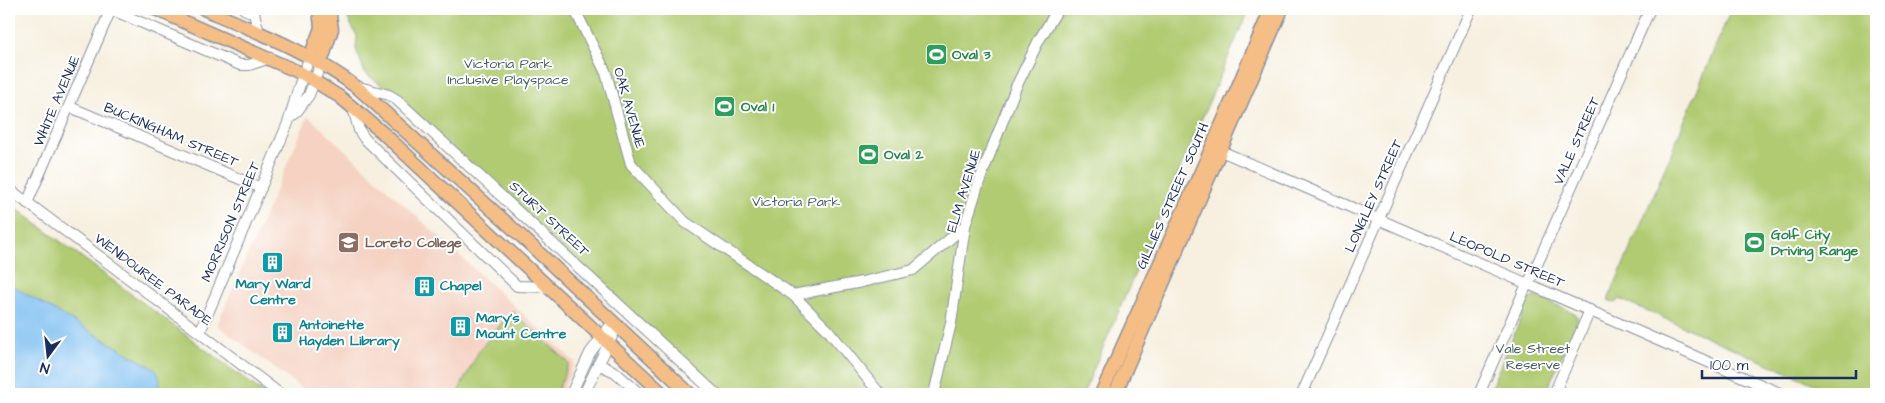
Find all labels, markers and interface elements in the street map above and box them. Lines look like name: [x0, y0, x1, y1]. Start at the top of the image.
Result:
sports icon: Oval 3: [924, 43, 948, 67]
place label: Oval 3: [952, 45, 992, 65]
street label: WHITE AVENUE: [29, 52, 85, 150]
park label: Victoria Park Inclusive Playspace: [447, 54, 569, 90]
street label: OAK AVENUE: [608, 65, 650, 152]
street label: VALE STREET: [1549, 94, 1605, 188]
sports icon: Oval 1: [713, 95, 737, 119]
place label: Oval 1: [741, 97, 775, 117]
street label: BUCKINGHAM STREET: [101, 98, 242, 173]
street label: GILLIES STREET SOUTH: [1132, 119, 1215, 272]
street label: LONGLEY STREET: [1340, 136, 1408, 256]
sports icon: Oval 2: [856, 143, 880, 167]
place label: Oval 2: [884, 145, 925, 165]
street label: ELM AVENUE: [942, 146, 986, 235]
street label: MORRISON STREET: [197, 159, 265, 285]
street label: STURT STREET: [505, 177, 594, 262]
park label: Victoria Park: [752, 192, 841, 212]
place label: Golf City Driving Range: [1771, 225, 1858, 262]
street label: LEOPOLD STREET: [1446, 227, 1568, 293]
street label: WENDOUREE PARADE: [90, 229, 217, 331]
school or university icon: Loreto College: [337, 231, 361, 255]
sports icon: Golf City Driving Range: [1743, 231, 1767, 255]
place label: Loreto College: [365, 233, 462, 254]
building icon: Mary Ward Centre: [261, 250, 285, 274]
place label: Mary Ward Centre: [236, 274, 311, 310]
building icon: Chapel: [412, 274, 436, 298]
place label: Chapel: [440, 276, 482, 296]
place label: Mary's Mount Centre: [476, 308, 567, 344]
building icon: Mary's Mount Centre: [448, 314, 472, 338]
place label: Antoinette Hayden Library: [299, 315, 400, 351]
building icon: Antoinette Hayden Library: [271, 321, 295, 345]
north arrow: [22, 330, 72, 380]
park label: Vale Street Reserve: [1496, 339, 1571, 375]
scale bar: [1702, 348, 1856, 380]
text: 100 m: [1710, 355, 1749, 376]
text: N: [38, 357, 52, 378]

